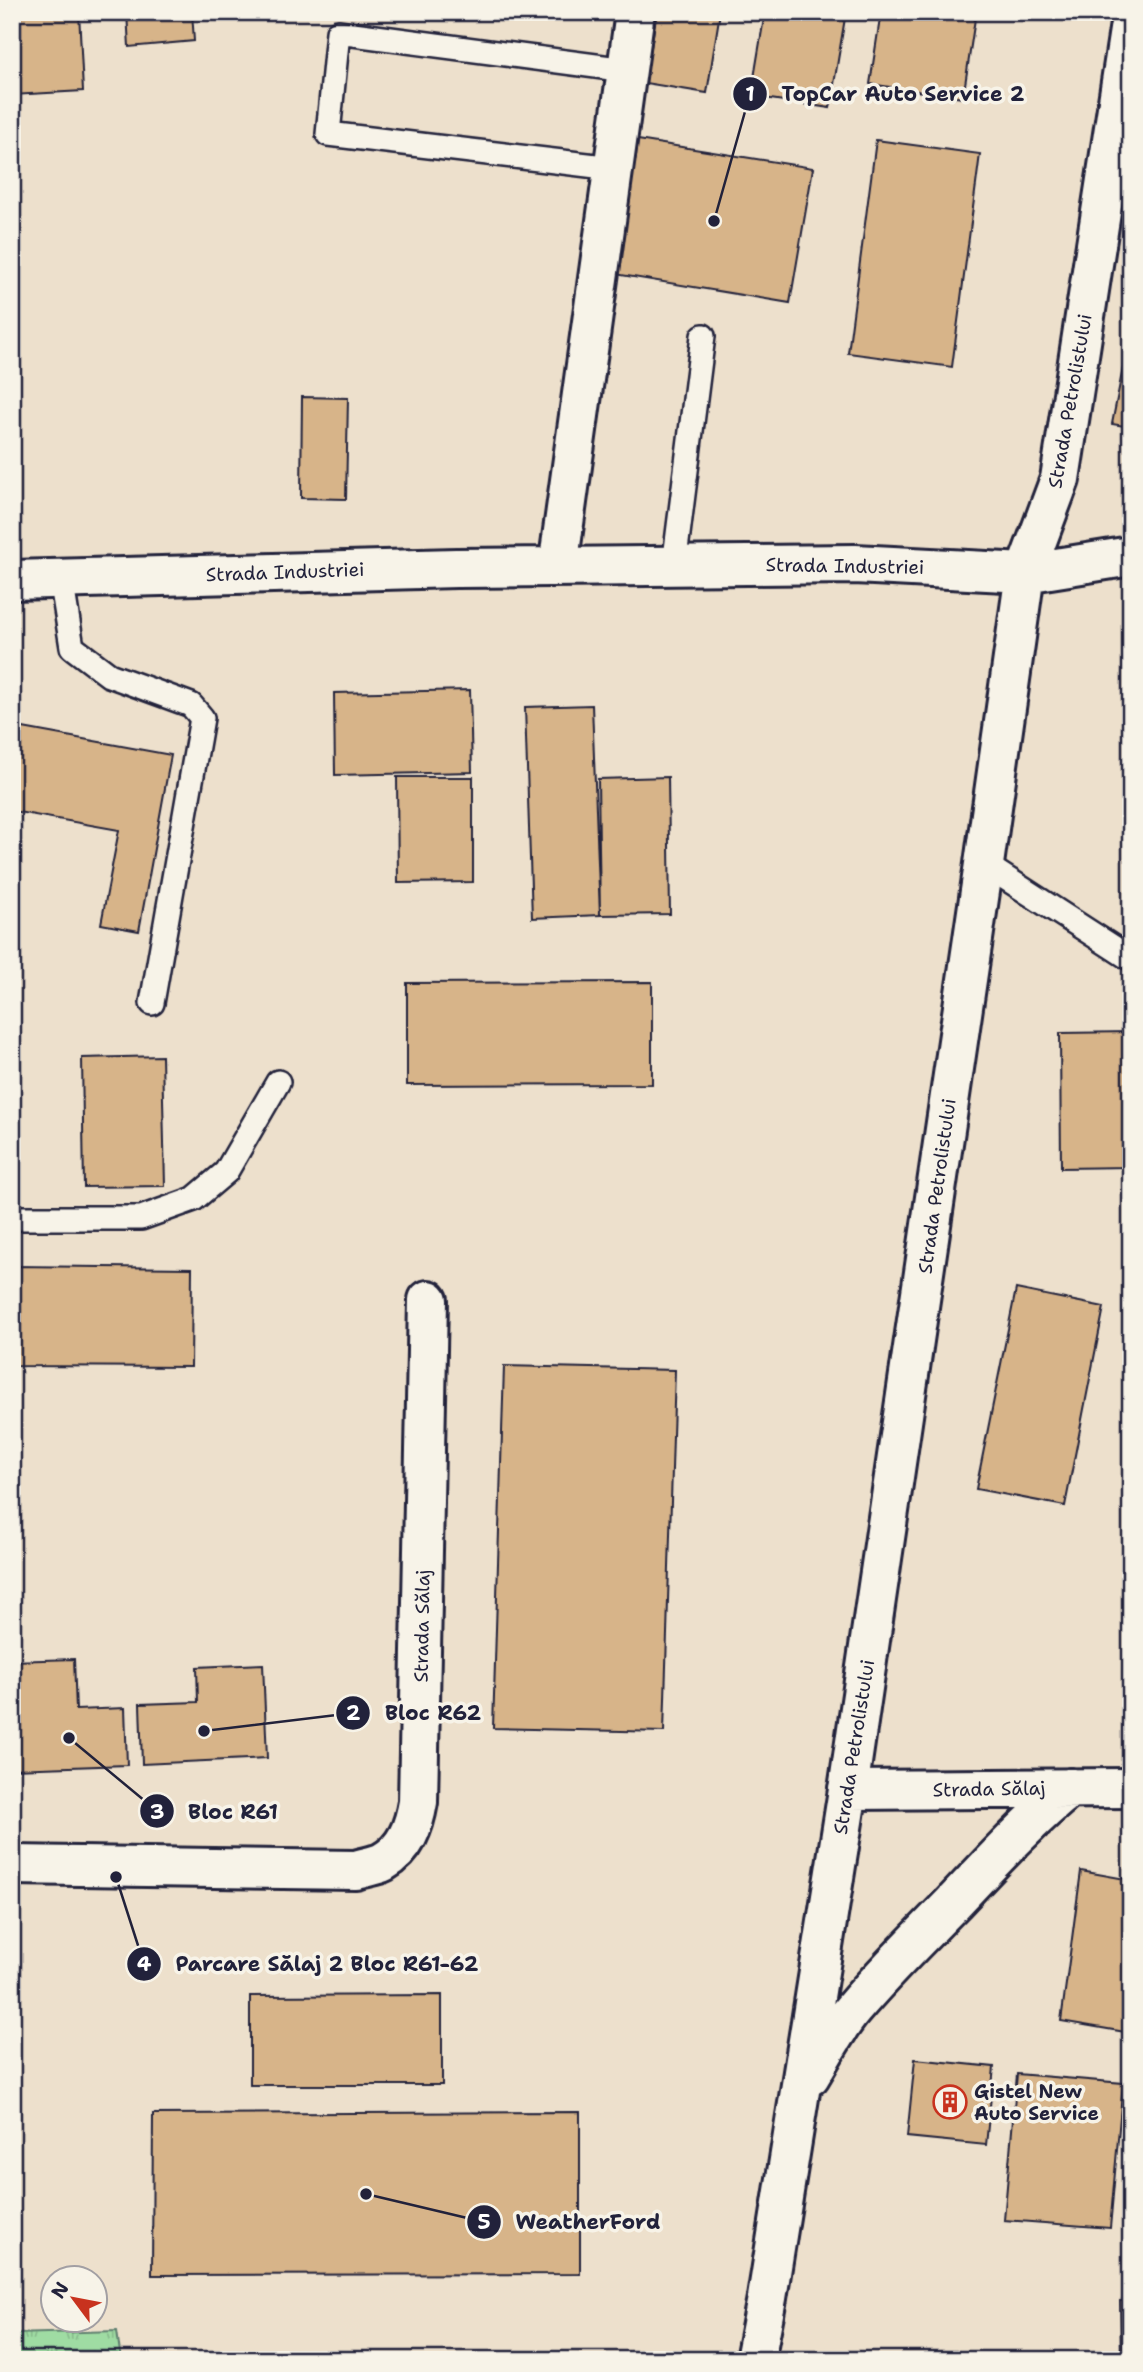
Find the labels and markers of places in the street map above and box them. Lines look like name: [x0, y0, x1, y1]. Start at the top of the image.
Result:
callout: TopCar Auto Service 2: [733, 73, 1039, 115]
callout: Bloc R62: [335, 1692, 495, 1734]
callout: Bloc R61: [139, 1790, 292, 1832]
callout: Parcare Sălaj 2 Bloc R61-62: [126, 1943, 492, 1985]
place label: Gistel New Auto Service: [974, 2079, 1099, 2126]
building icon: Gistel New Auto Service: [931, 2083, 969, 2121]
callout: WeatherFord: [467, 2201, 675, 2243]

